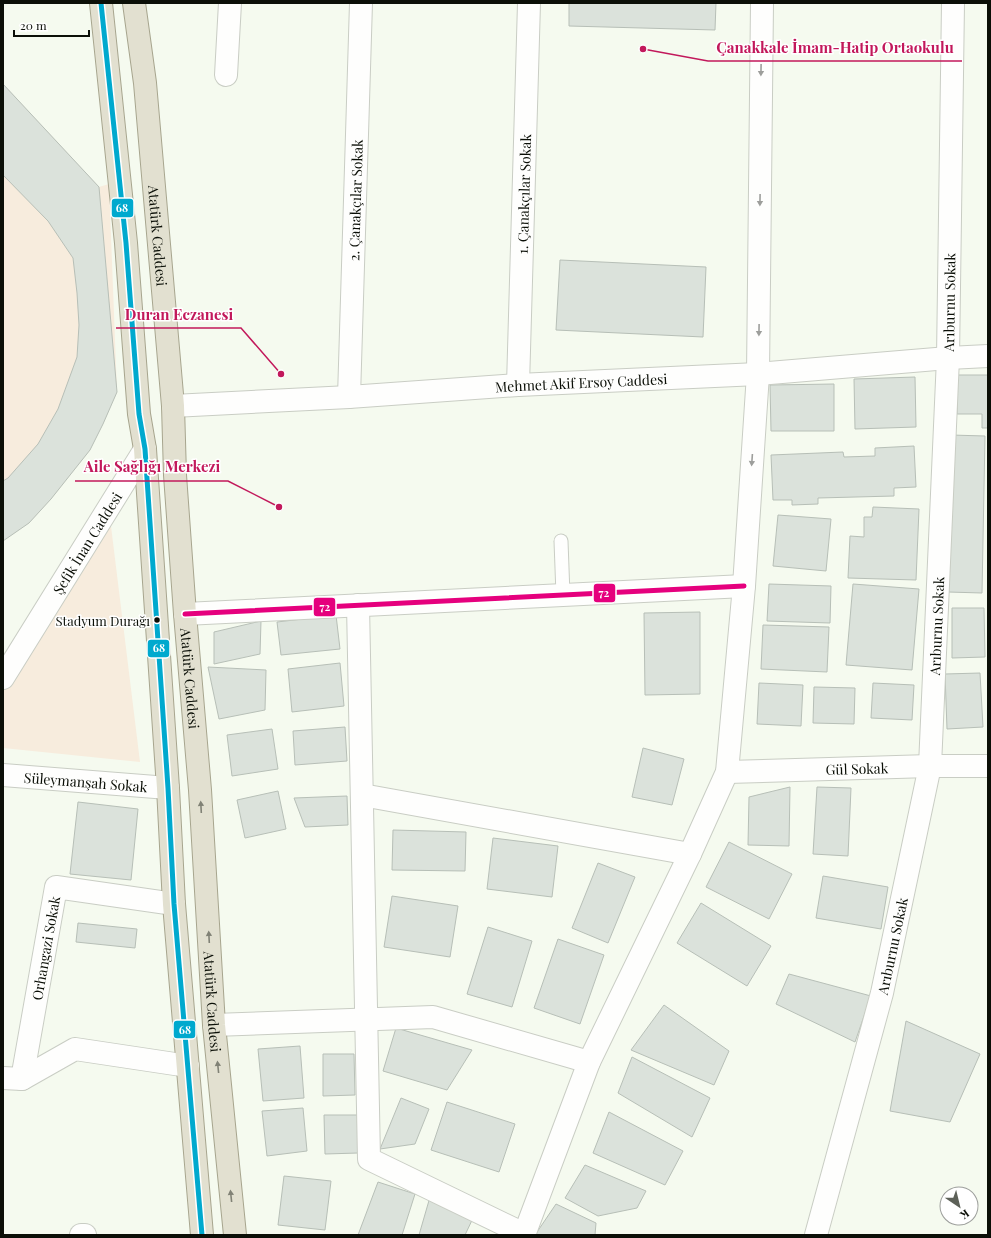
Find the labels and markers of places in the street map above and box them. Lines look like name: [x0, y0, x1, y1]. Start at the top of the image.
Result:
callout: Çanakkale İmam-Hatip Ortaokulu: [708, 34, 962, 61]
callout: Duran Eczanesi: [116, 301, 241, 328]
callout: Aile Sağlığı Merkezi: [75, 454, 228, 481]
place label: Stadyum Durağı: [56, 612, 150, 629]
marker: Stadyum Durağı: [152, 615, 162, 625]

